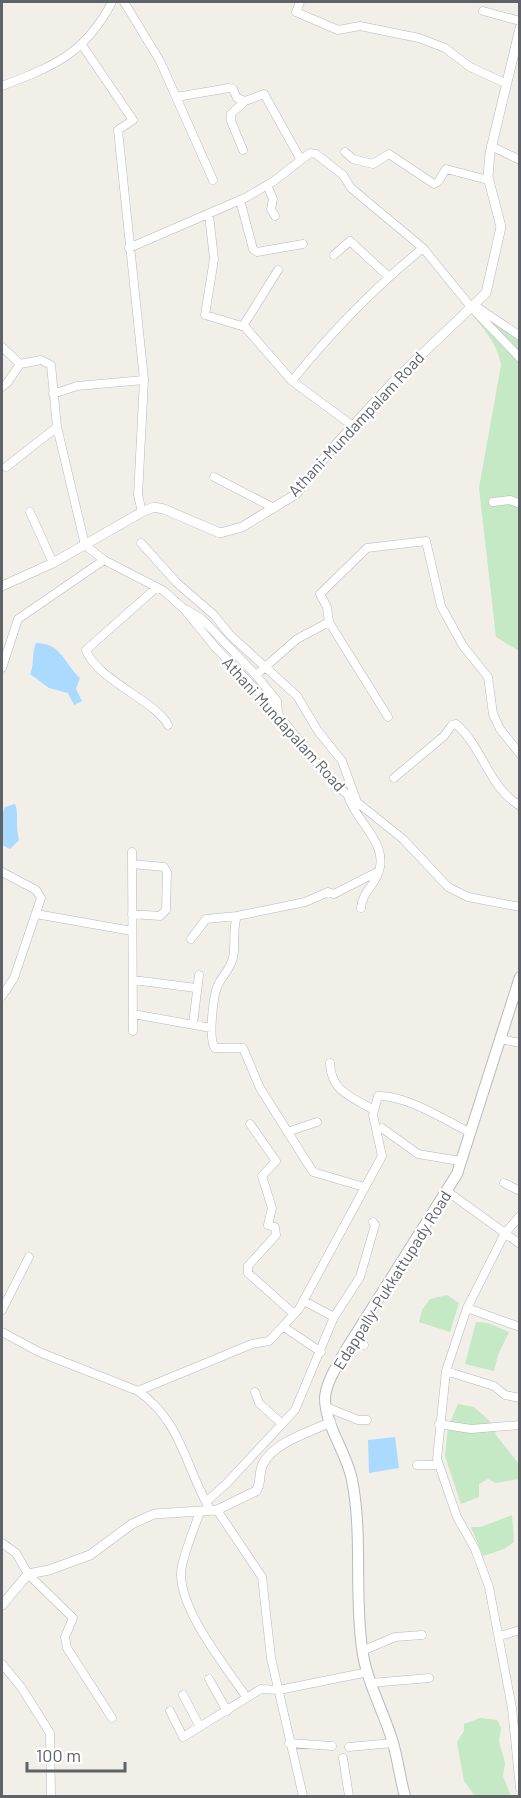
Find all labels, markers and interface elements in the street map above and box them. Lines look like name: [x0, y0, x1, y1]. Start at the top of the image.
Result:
street label: Athani-Mundampalam Road: [284, 348, 428, 500]
street label: Athani Mundapalam Road: [219, 653, 350, 795]
street label: Edappally-Pukkattupady Road: [329, 1187, 455, 1373]
scale bar: [27, 1735, 124, 1773]
text: 100 m: [36, 1744, 81, 1766]

